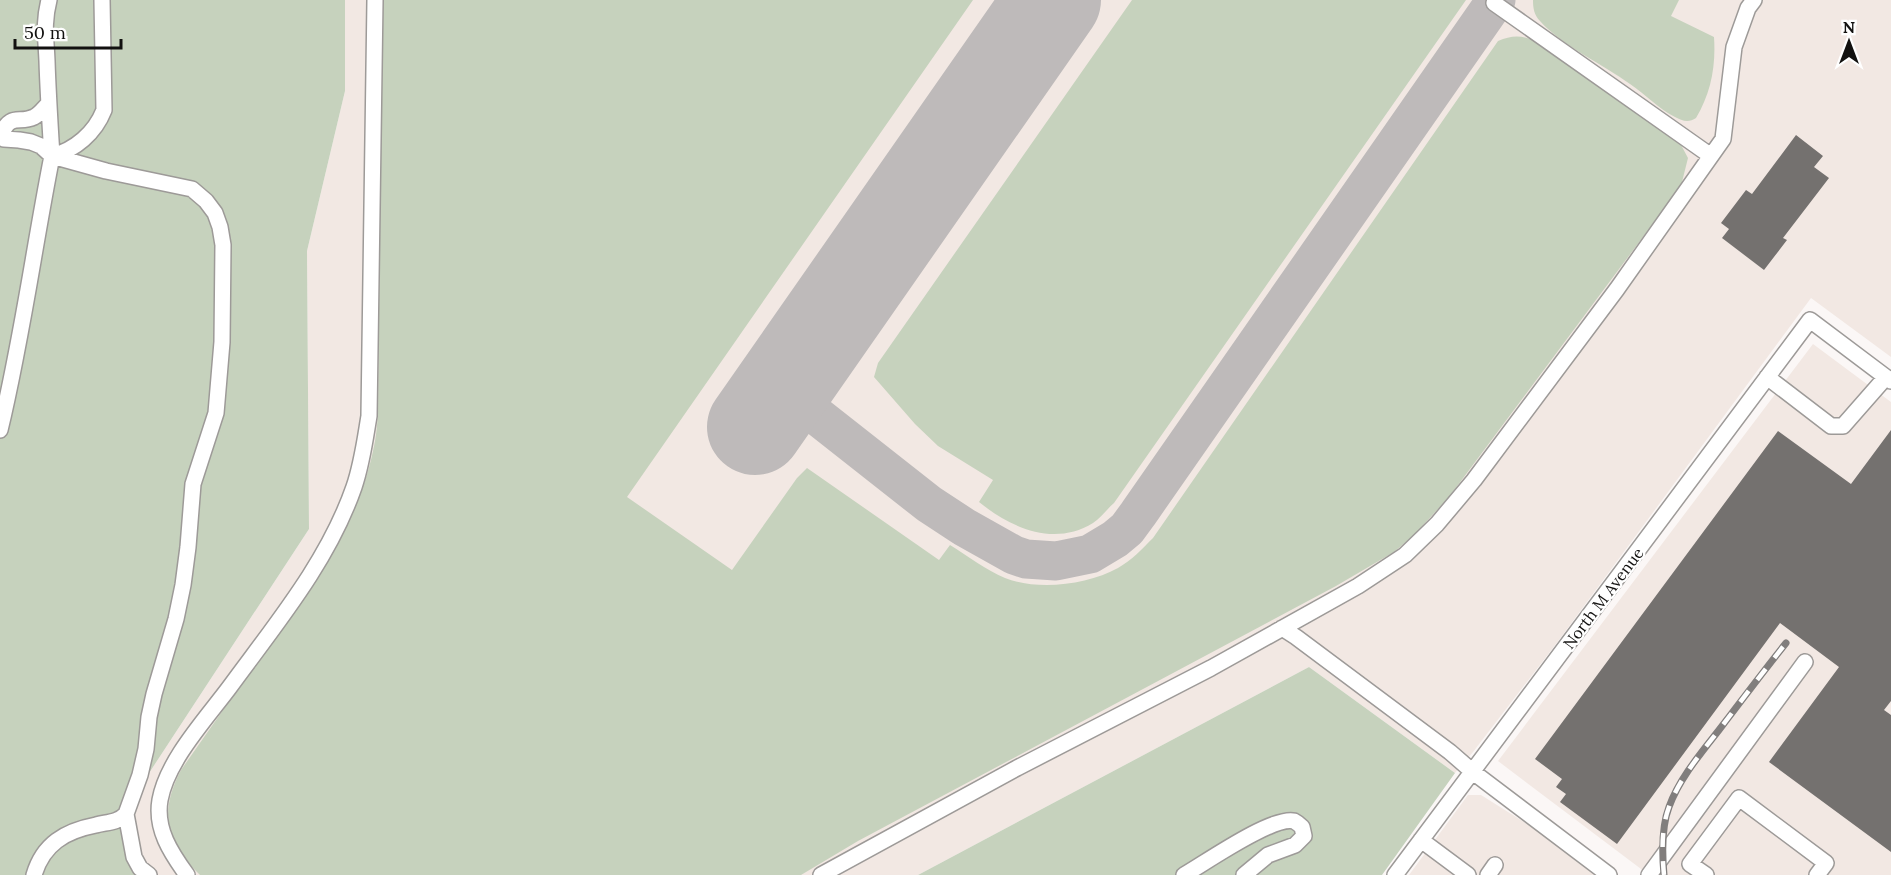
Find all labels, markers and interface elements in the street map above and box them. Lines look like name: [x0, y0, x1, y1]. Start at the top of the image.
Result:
scale bar: [15, 12, 122, 50]
north arrow: [1819, 12, 1879, 72]
text: N: [1843, 17, 1855, 37]
text: 50 m: [24, 21, 66, 44]
street label: North M Avenue: [1558, 543, 1648, 653]

